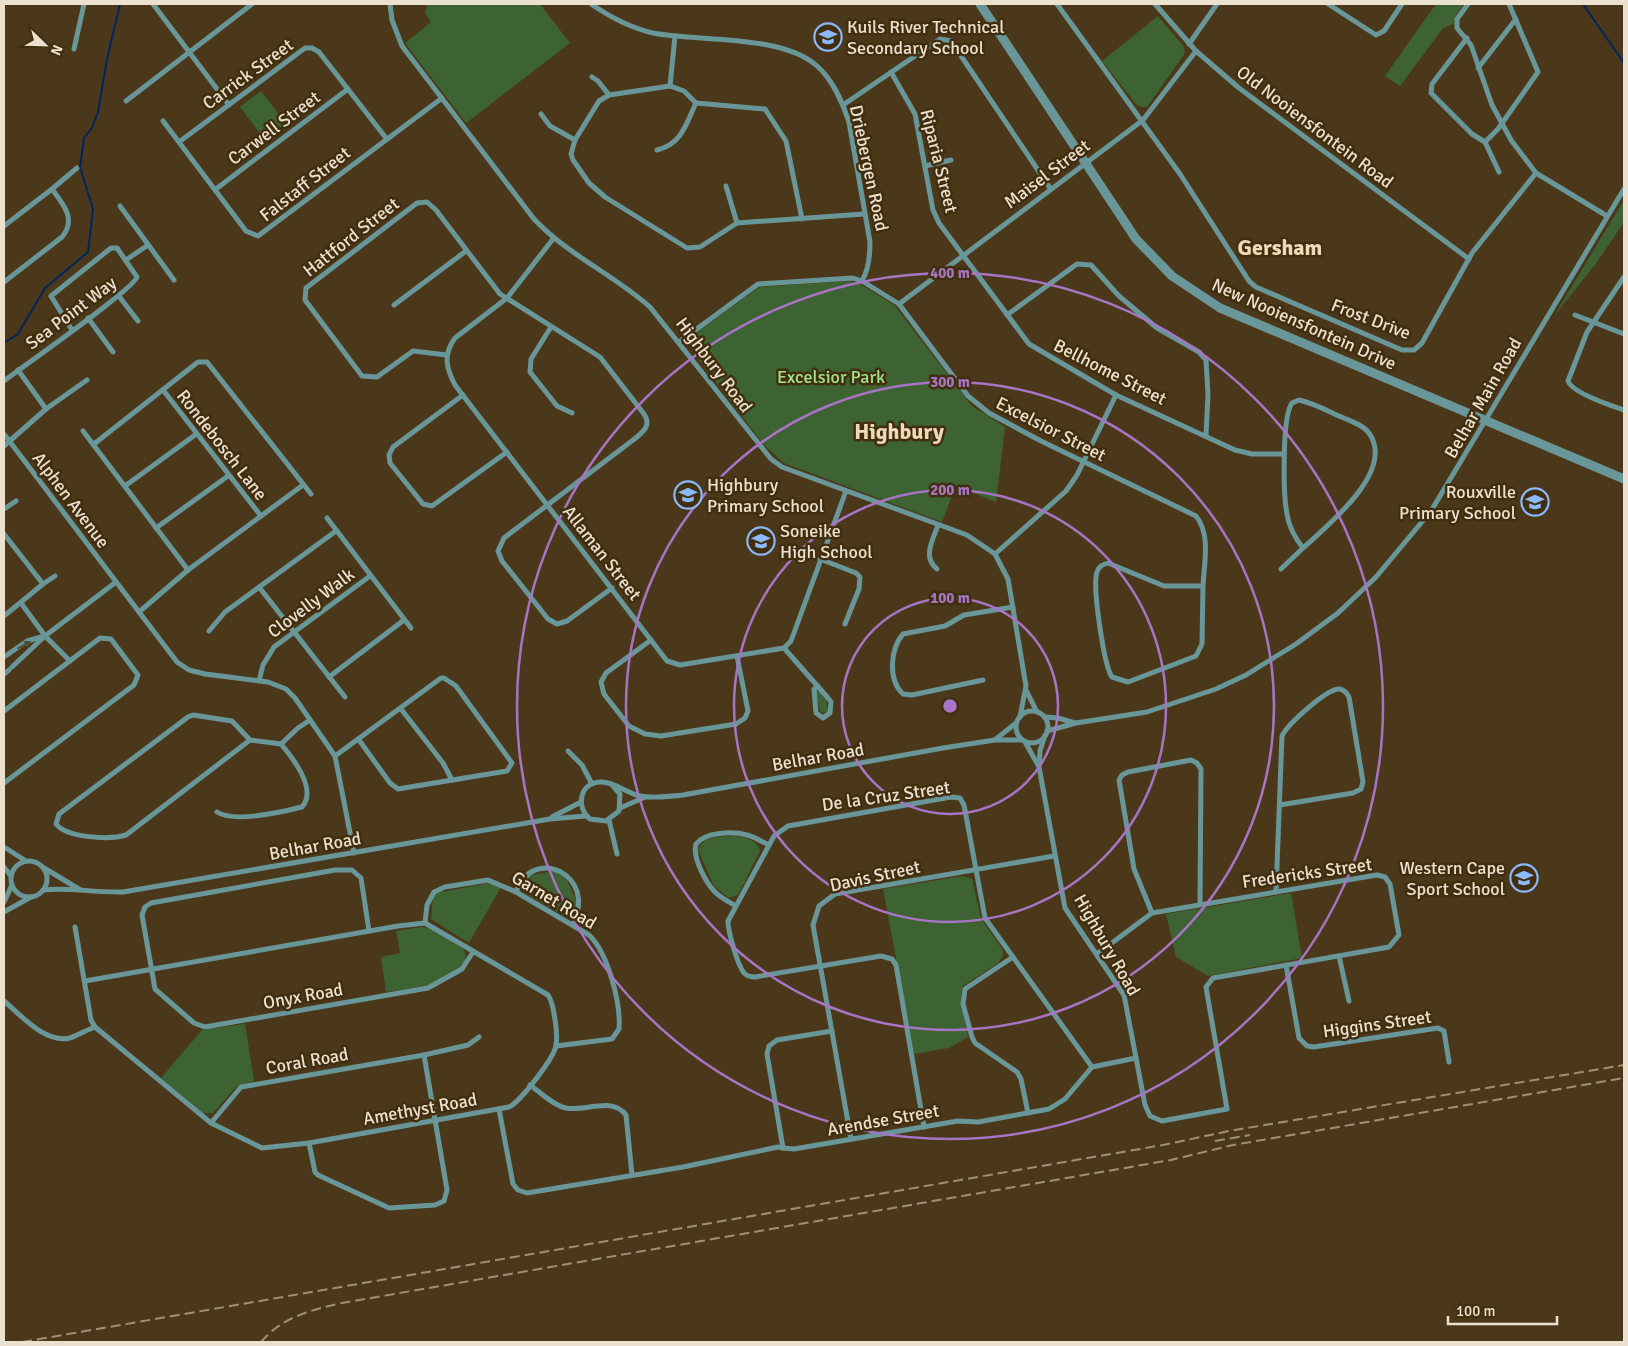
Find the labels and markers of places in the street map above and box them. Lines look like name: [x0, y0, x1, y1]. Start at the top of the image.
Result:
place label: Kuils River Technical Secondary School: [847, 16, 1004, 59]
school or university icon: Kuils River Technical Secondary School: [813, 22, 843, 52]
place label: Highbury Primary School: [707, 474, 824, 517]
school or university icon: Highbury Primary School: [673, 480, 703, 510]
place label: Rouxville Primary School: [1399, 481, 1516, 524]
school or university icon: Rouxville Primary School: [1520, 487, 1550, 517]
place label: Soneike High School: [780, 520, 873, 563]
school or university icon: Soneike High School: [746, 526, 776, 556]
centre of rings: [941, 697, 959, 715]
place label: Western Cape Sport School: [1400, 857, 1505, 900]
school or university icon: Western Cape Sport School: [1509, 863, 1539, 893]

